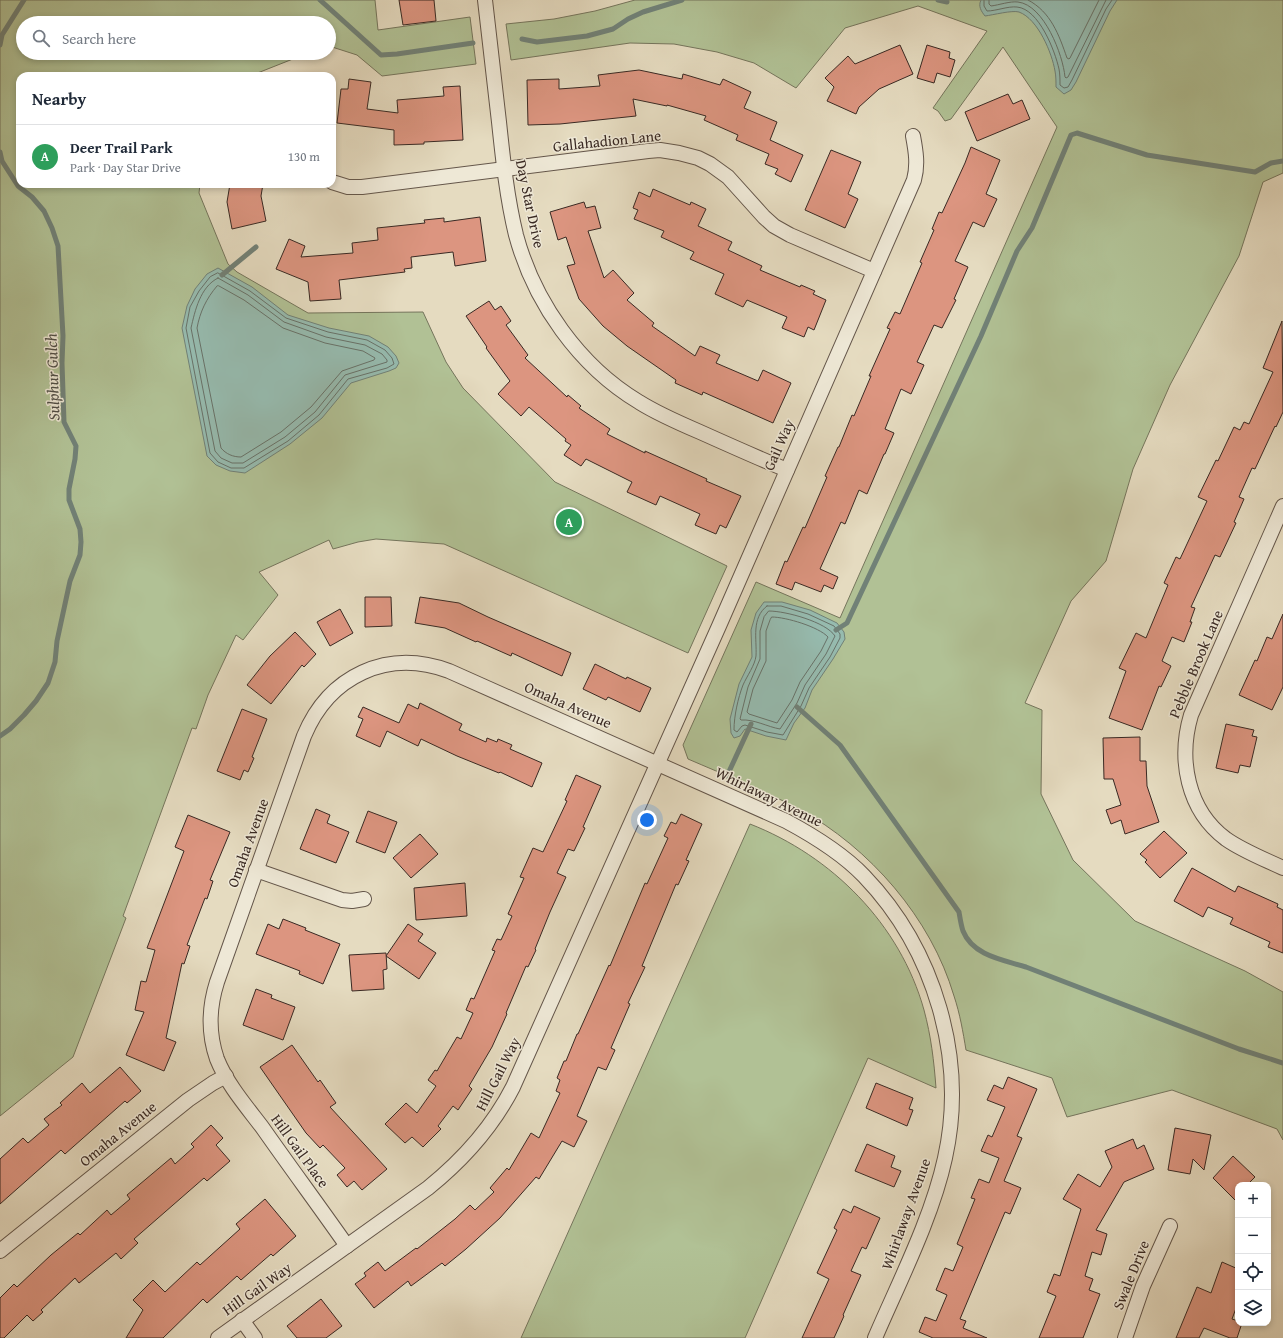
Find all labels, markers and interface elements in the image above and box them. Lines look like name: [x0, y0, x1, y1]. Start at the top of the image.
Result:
search box: [16, 16, 336, 60]
icon: search: [30, 27, 52, 49]
text: Search here: [62, 28, 136, 49]
text: Nearby: [32, 86, 86, 111]
street label: Gallahadion Lane: [552, 124, 662, 157]
text: Deer Trail Park: [70, 137, 172, 158]
text: A: [41, 147, 49, 166]
text: 130 m: [288, 147, 320, 166]
text: Park · Day Star Drive: [70, 158, 181, 177]
street label: Day Star Drive: [511, 158, 550, 250]
water label: Sulphur Gulch: [38, 333, 66, 421]
street label: Gail Way: [758, 415, 799, 474]
pin: A: [556, 507, 582, 537]
street label: Pebble Brook Lane: [1163, 606, 1228, 721]
street label: Omaha Avenue: [521, 676, 615, 733]
street label: Whirlaway Avenue: [712, 761, 826, 832]
street label: Omaha Avenue: [222, 795, 273, 890]
your location: [637, 810, 657, 830]
street label: Hill Gail Way: [470, 1033, 525, 1114]
street label: Omaha Avenue: [75, 1096, 161, 1171]
street label: Hill Gail Place: [266, 1110, 334, 1192]
street label: Whirlaway Avenue: [876, 1155, 935, 1272]
map controls: [1235, 1182, 1271, 1326]
button: +: [1235, 1182, 1271, 1218]
button: −: [1235, 1218, 1271, 1254]
street label: Swale Drive: [1107, 1237, 1154, 1313]
button: locate: [1235, 1254, 1271, 1290]
street label: Hill Gail Way: [218, 1257, 296, 1320]
button: layers: [1235, 1290, 1271, 1326]

